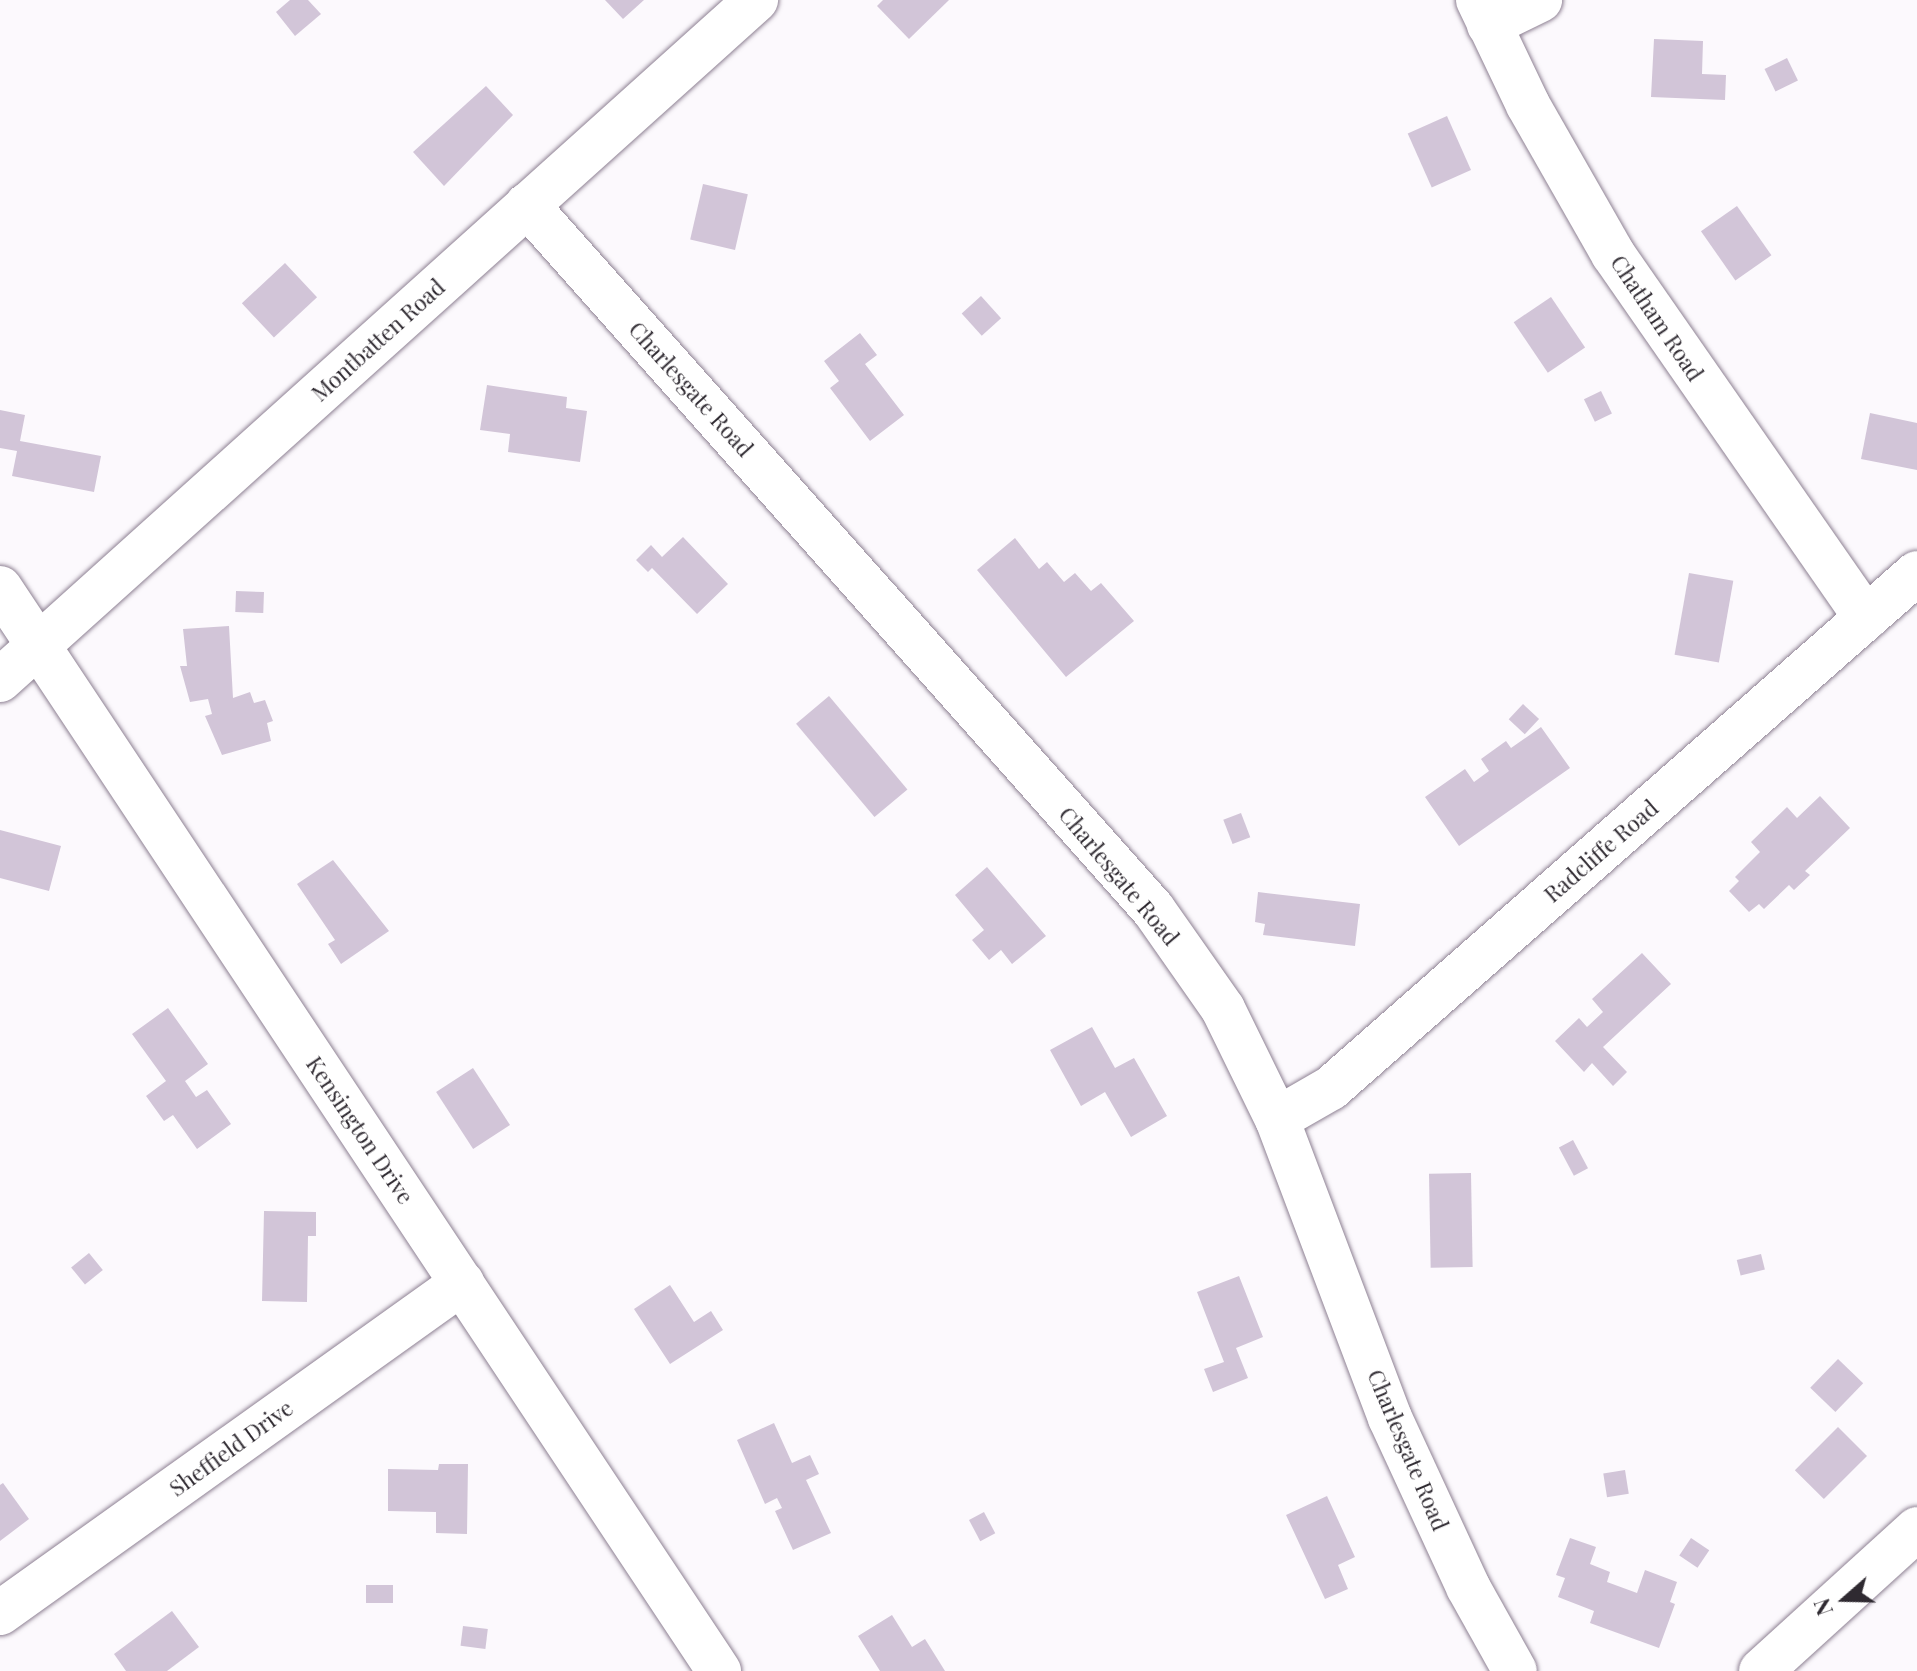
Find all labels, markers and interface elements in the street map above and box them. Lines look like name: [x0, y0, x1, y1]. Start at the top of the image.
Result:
street label: Chatham Road: [1605, 250, 1709, 386]
street label: Montbatten Road: [306, 273, 450, 407]
street label: Charlesgate Road: [624, 316, 758, 462]
street label: Radcliffe Road: [1539, 794, 1663, 908]
street label: Charlesgate Road: [1054, 802, 1184, 950]
street label: Kensington Drive: [301, 1051, 419, 1209]
street label: Charlesgate Road: [1362, 1366, 1454, 1534]
street label: Sheffield Drive: [164, 1394, 298, 1502]
north arrow: [1805, 1559, 1885, 1639]
text: N: [1806, 1595, 1839, 1620]

